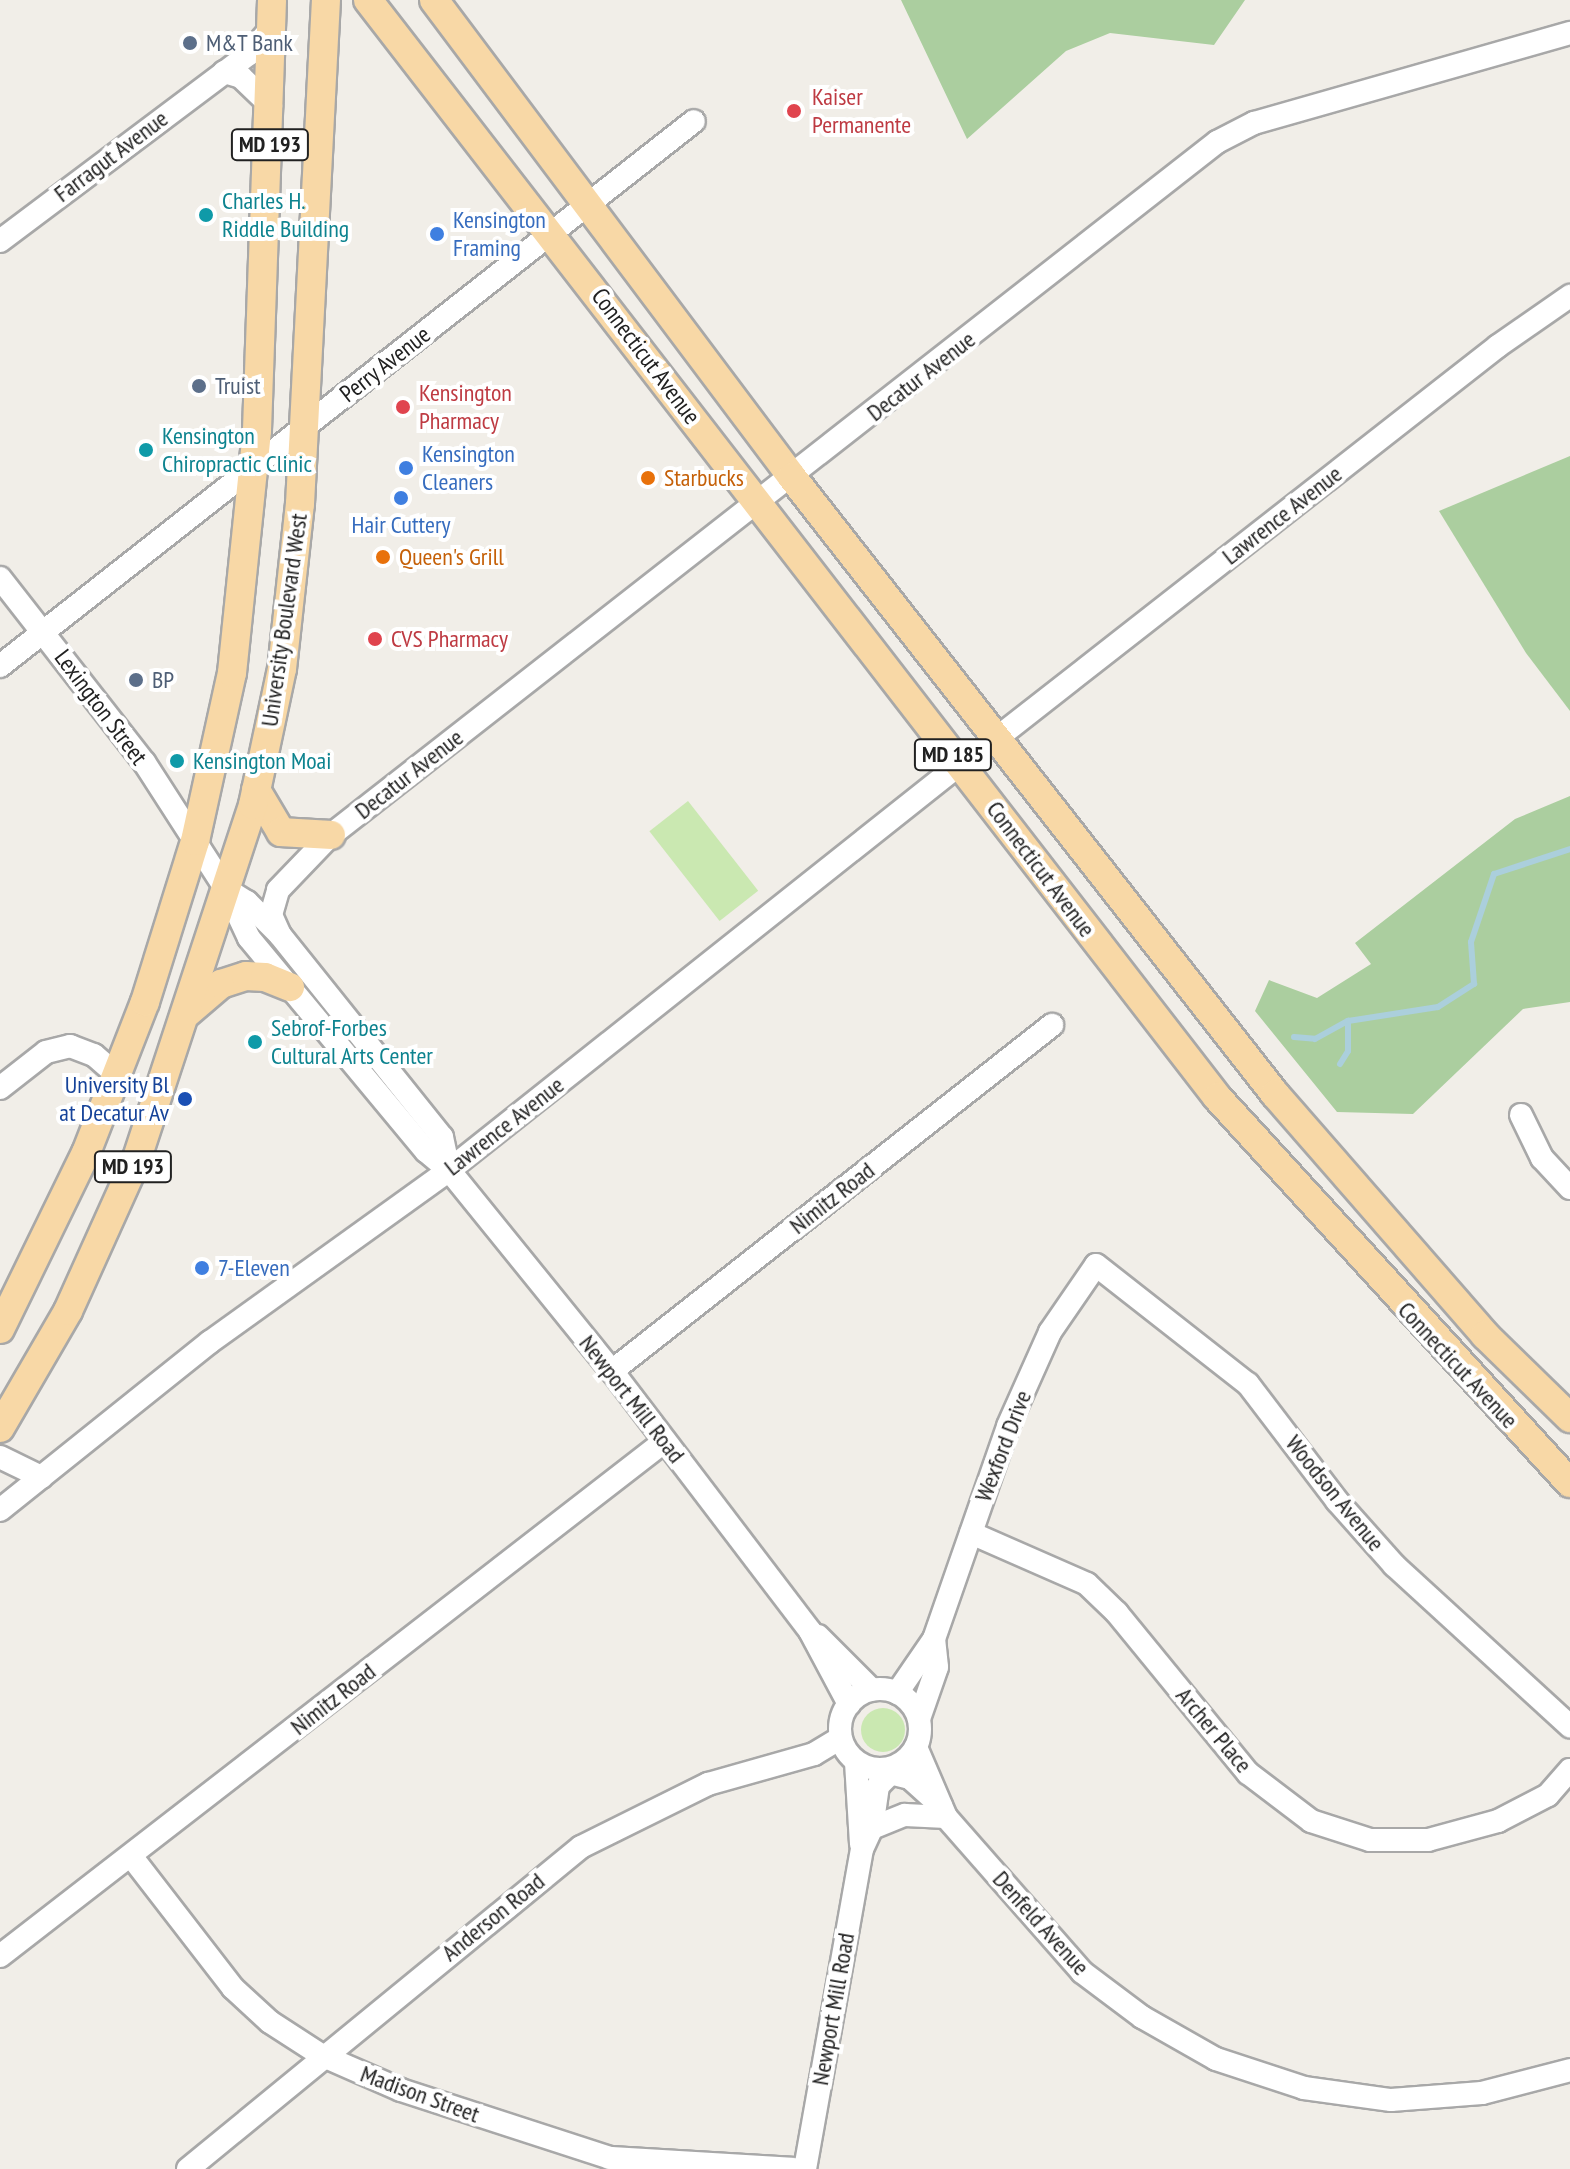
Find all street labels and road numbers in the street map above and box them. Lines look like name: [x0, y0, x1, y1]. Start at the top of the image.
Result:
street label: Farragut Avenue: [48, 104, 174, 208]
road number: MD 193: [230, 127, 310, 163]
street label: Connecticut Avenue: [585, 282, 707, 430]
street label: Perry Avenue: [334, 319, 436, 409]
street label: Decatur Avenue: [861, 325, 981, 427]
street label: Lawrence Avenue: [1216, 459, 1348, 571]
street label: University Boulevard West: [255, 511, 313, 729]
street label: Lexington Street: [48, 644, 154, 770]
street label: Decatur Avenue: [349, 723, 469, 825]
road number: MD 185: [913, 737, 993, 773]
street label: Connecticut Avenue: [980, 795, 1102, 943]
street label: Lawrence Avenue: [438, 1070, 570, 1182]
road number: MD 193: [93, 1149, 173, 1185]
street label: Nimitz Road: [784, 1156, 880, 1240]
street label: Connecticut Avenue: [1392, 1296, 1524, 1434]
street label: Newport Mill Road: [573, 1329, 691, 1469]
street label: Wexford Drive: [969, 1386, 1037, 1506]
street label: Woodson Avenue: [1279, 1429, 1391, 1557]
street label: Nimitz Road: [285, 1657, 381, 1741]
street label: Archer Place: [1170, 1681, 1258, 1779]
street label: Denfeld Avenue: [987, 1865, 1095, 1981]
street label: Anderson Road: [436, 1867, 550, 1967]
street label: Newport Mill Road: [805, 1931, 861, 2087]
street label: Madison Street: [357, 2059, 483, 2129]

